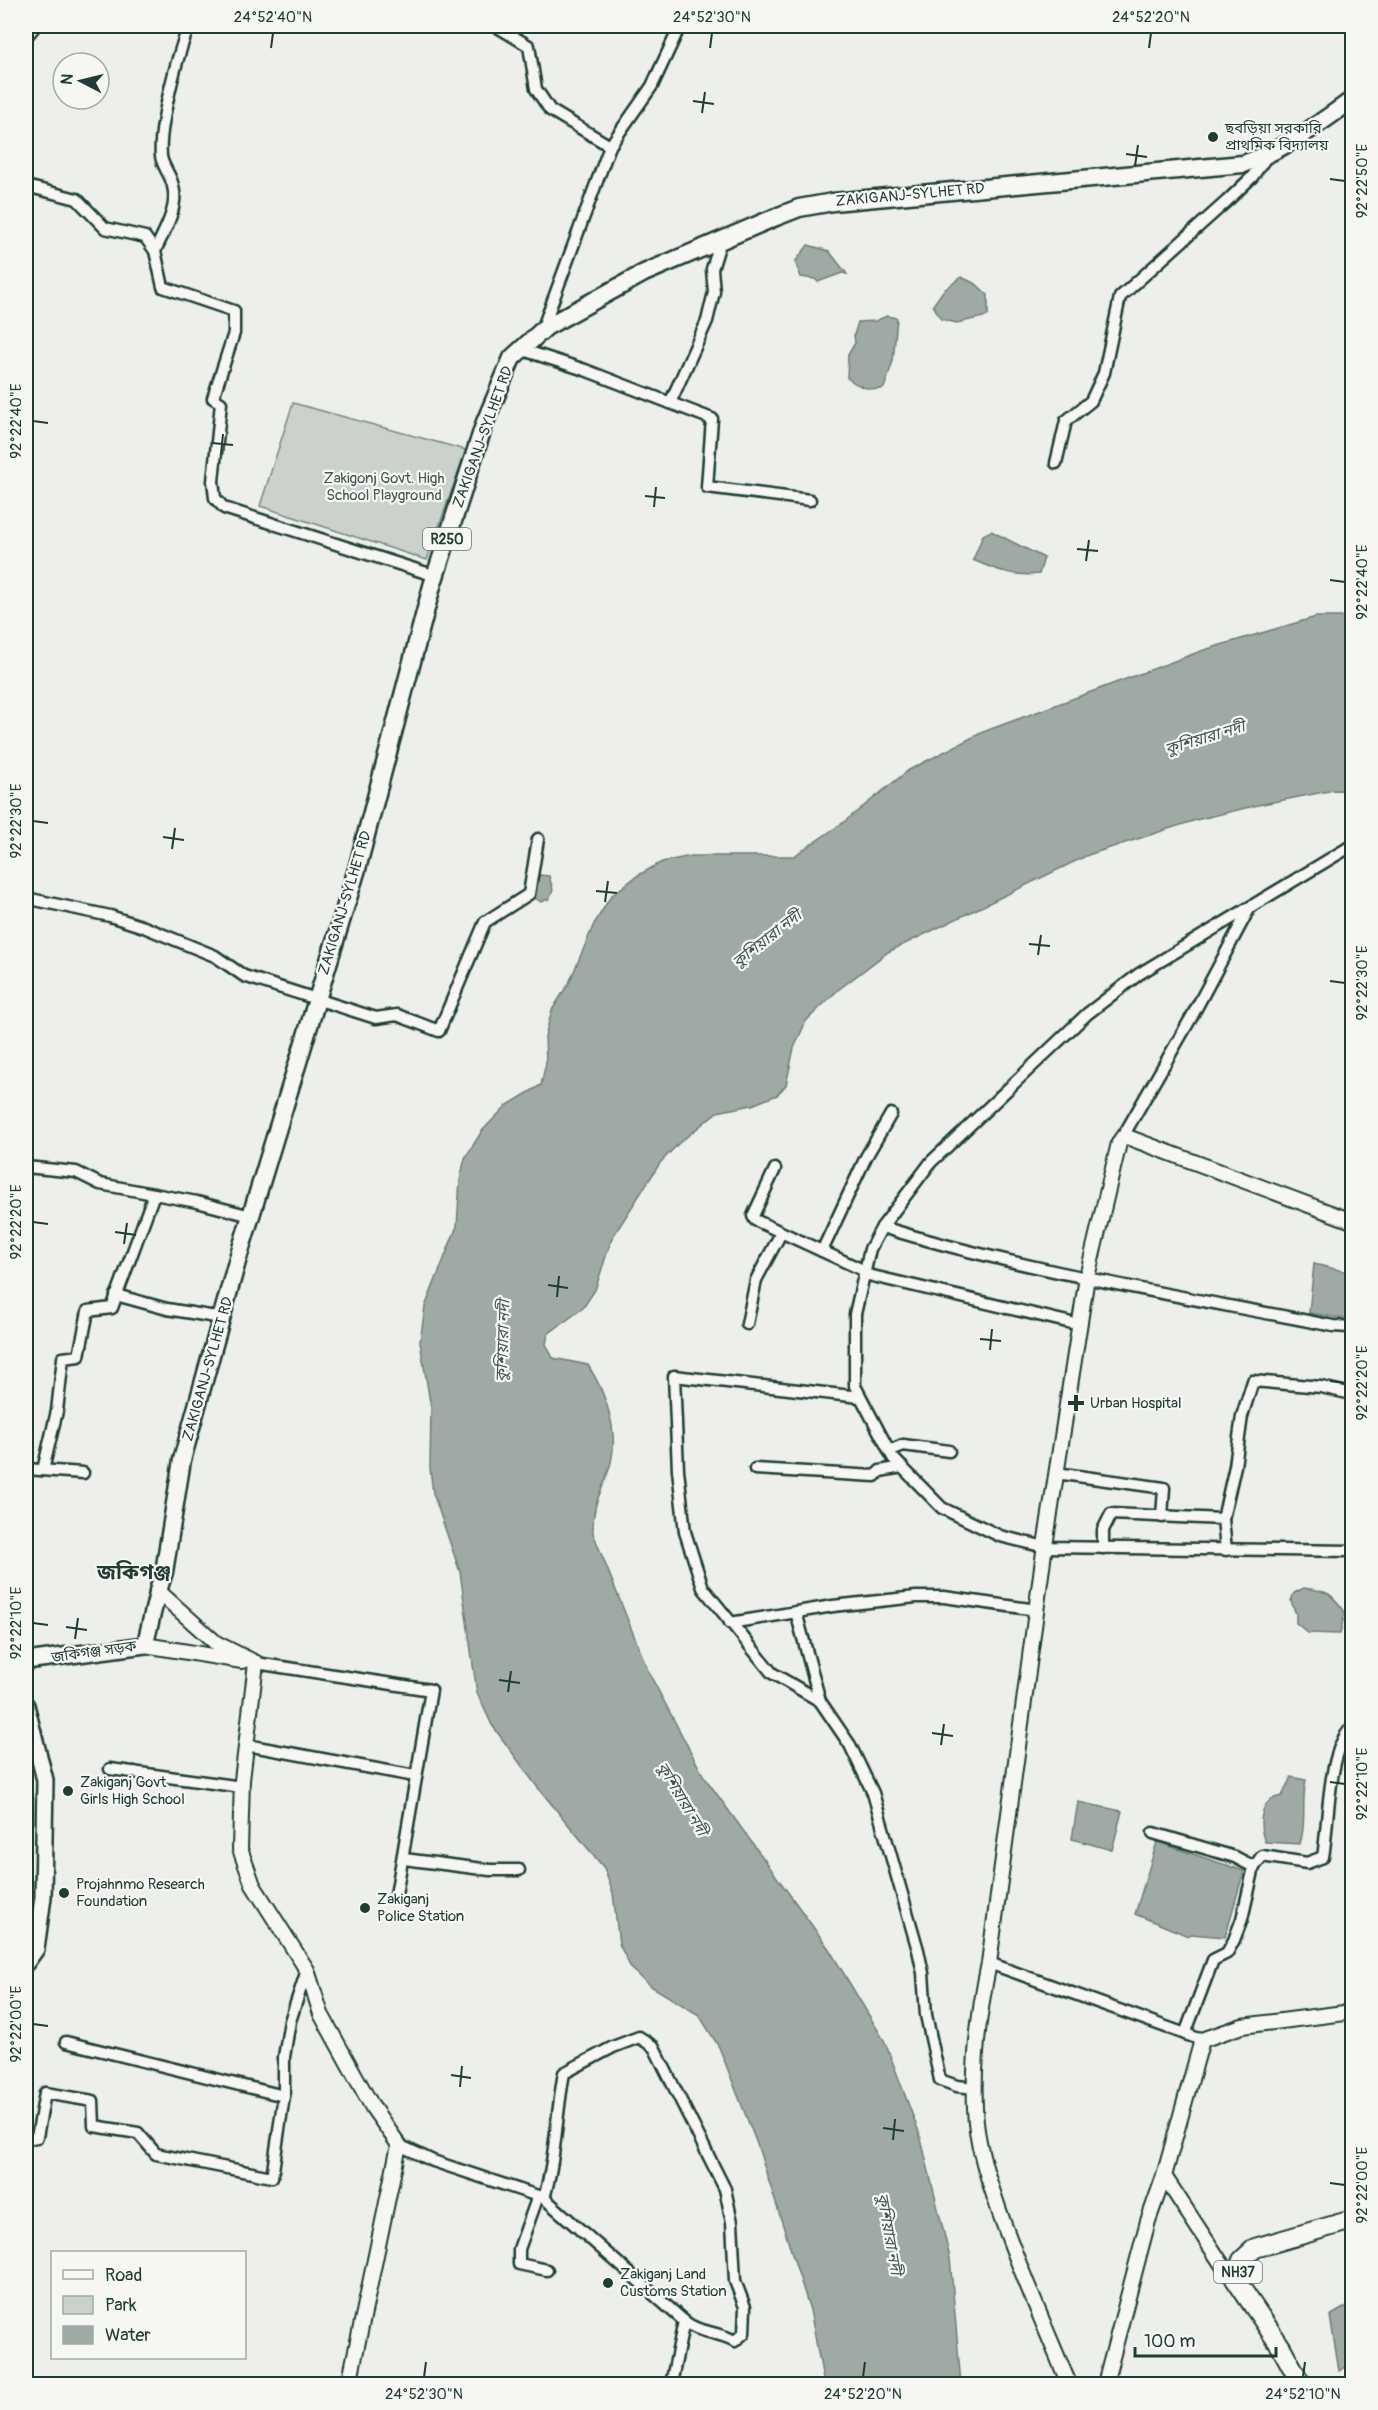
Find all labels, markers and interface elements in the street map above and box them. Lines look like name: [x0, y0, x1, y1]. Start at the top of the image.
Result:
text: 24°52'40"N: [234, 8, 312, 27]
text: 24°52'30"N: [673, 8, 751, 27]
text: 24°52'20"N: [1112, 8, 1190, 27]
north arrow: [51, 51, 111, 111]
text: N: [57, 73, 78, 86]
place label: ছবড়িয়া সরকারি প্রাথমিক বিদ্যালয়: [1224, 119, 1329, 155]
marker: ছবড়িয়া সরকারি প্রাথমিক বিদ্যালয়: [1206, 130, 1220, 144]
text: 92°22'50"E: [1353, 143, 1372, 218]
street label: ZAKIGANJ-SYLHET RD: [835, 179, 985, 211]
street label: ZAKIGANJ-SYLHET RD: [449, 363, 517, 511]
text: 92°22'40"E: [7, 383, 26, 459]
park label: Zakigonj Govt. High School Playground: [323, 469, 445, 505]
road number: R250: [423, 528, 471, 550]
text: 92°22'40"E: [1353, 544, 1372, 620]
water label: কুশিয়ারা নদী: [1163, 716, 1250, 760]
text: 92°22'30"E: [7, 783, 26, 858]
street label: ZAKIGANJ-SYLHET RD: [314, 829, 376, 977]
water label: কুশিয়ারা নদী: [728, 904, 808, 972]
text: 92°22'30"E: [1353, 945, 1372, 1020]
text: 92°22'20"E: [7, 1184, 26, 1259]
street label: ZAKIGANJ-SYLHET RD: [178, 1295, 238, 1443]
water label: কুশিয়ারা নদী: [492, 1297, 515, 1382]
text: 92°22'20"E: [1353, 1345, 1372, 1420]
marker: Urban Hospital: [1067, 1394, 1085, 1412]
place label: Urban Hospital: [1090, 1394, 1182, 1413]
district label: জকিগঞ্জ: [96, 1559, 171, 1586]
text: 92°22'10"E: [7, 1587, 26, 1659]
street label: জকিগঞ্জ সড়ক: [49, 1637, 139, 1667]
text: 92°22'10"E: [1353, 1748, 1372, 1820]
water label: কুশিয়ারা নদী: [652, 1759, 713, 1842]
place label: Zakiganj Govt Girls High School: [80, 1773, 185, 1809]
marker: Zakiganj Govt Girls High School: [61, 1784, 75, 1798]
place label: Projahnmo Research Foundation: [76, 1875, 205, 1911]
marker: Projahnmo Research Foundation: [57, 1886, 71, 1900]
place label: Zakiganj Police Station: [377, 1890, 464, 1926]
marker: Zakiganj Police Station: [358, 1901, 372, 1915]
text: 92°22'00"E: [7, 1985, 26, 2062]
text: 92°22'00"E: [1353, 2146, 1372, 2223]
water label: কুশিয়ারা নদী: [872, 2192, 906, 2279]
legend: [51, 2251, 246, 2359]
road number: NH37: [1214, 2261, 1262, 2283]
text: Road: [105, 2264, 142, 2287]
place label: Zakiganj Land Customs Station: [620, 2265, 727, 2301]
marker: Zakiganj Land Customs Station: [601, 2276, 615, 2290]
text: Park: [105, 2294, 137, 2317]
scale bar: [1135, 2320, 1276, 2358]
text: Water: [105, 2324, 151, 2347]
text: 100 m: [1144, 2330, 1196, 2353]
text: 24°52'30"N: [385, 2385, 463, 2404]
text: 24°52'20"N: [824, 2385, 902, 2404]
text: 24°52'10"N: [1265, 2385, 1341, 2404]

